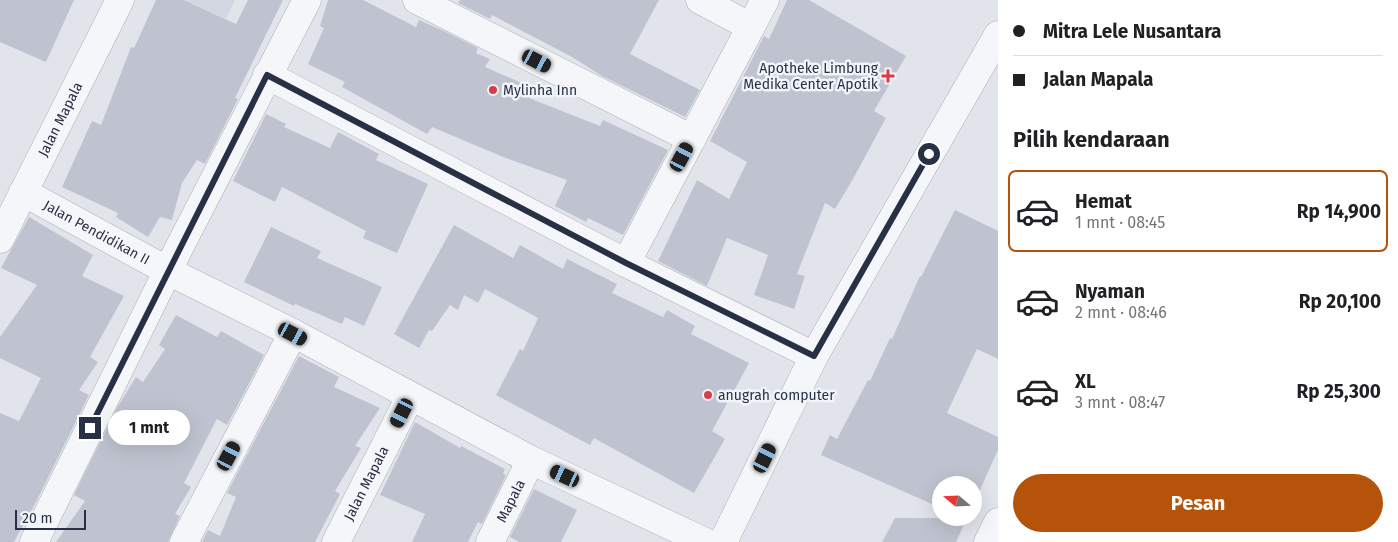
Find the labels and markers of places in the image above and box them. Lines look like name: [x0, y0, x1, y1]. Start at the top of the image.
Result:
place label: Apotheke Limbung Medika Center Apotik: [743, 60, 879, 93]
marker: Apotheke Limbung Medika Center Apotik: [882, 70, 894, 82]
place label: Mylinha Inn: [503, 82, 577, 99]
marker: Mylinha Inn: [487, 84, 499, 96]
place label: anugrah computer: [718, 387, 835, 404]
marker: anugrah computer: [702, 389, 714, 401]

